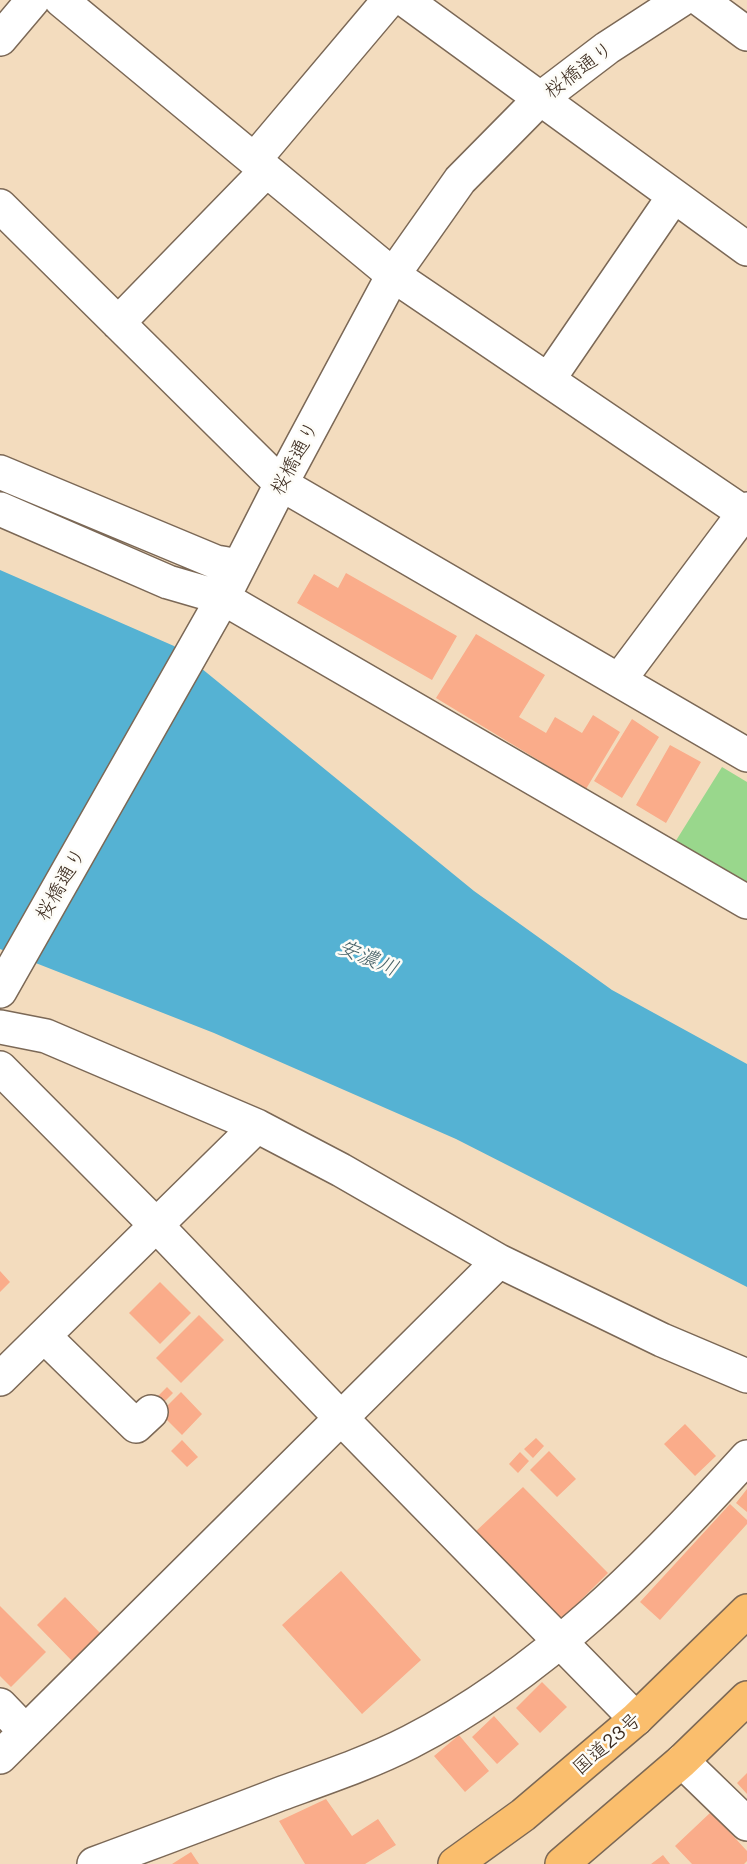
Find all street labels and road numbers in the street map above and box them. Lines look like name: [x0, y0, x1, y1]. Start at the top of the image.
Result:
street label: 桜橋通り: [540, 36, 618, 104]
street label: 桜橋通り: [266, 417, 324, 499]
street label: 桜橋通り: [31, 843, 91, 925]
street label: 国道23号: [568, 1708, 646, 1780]

